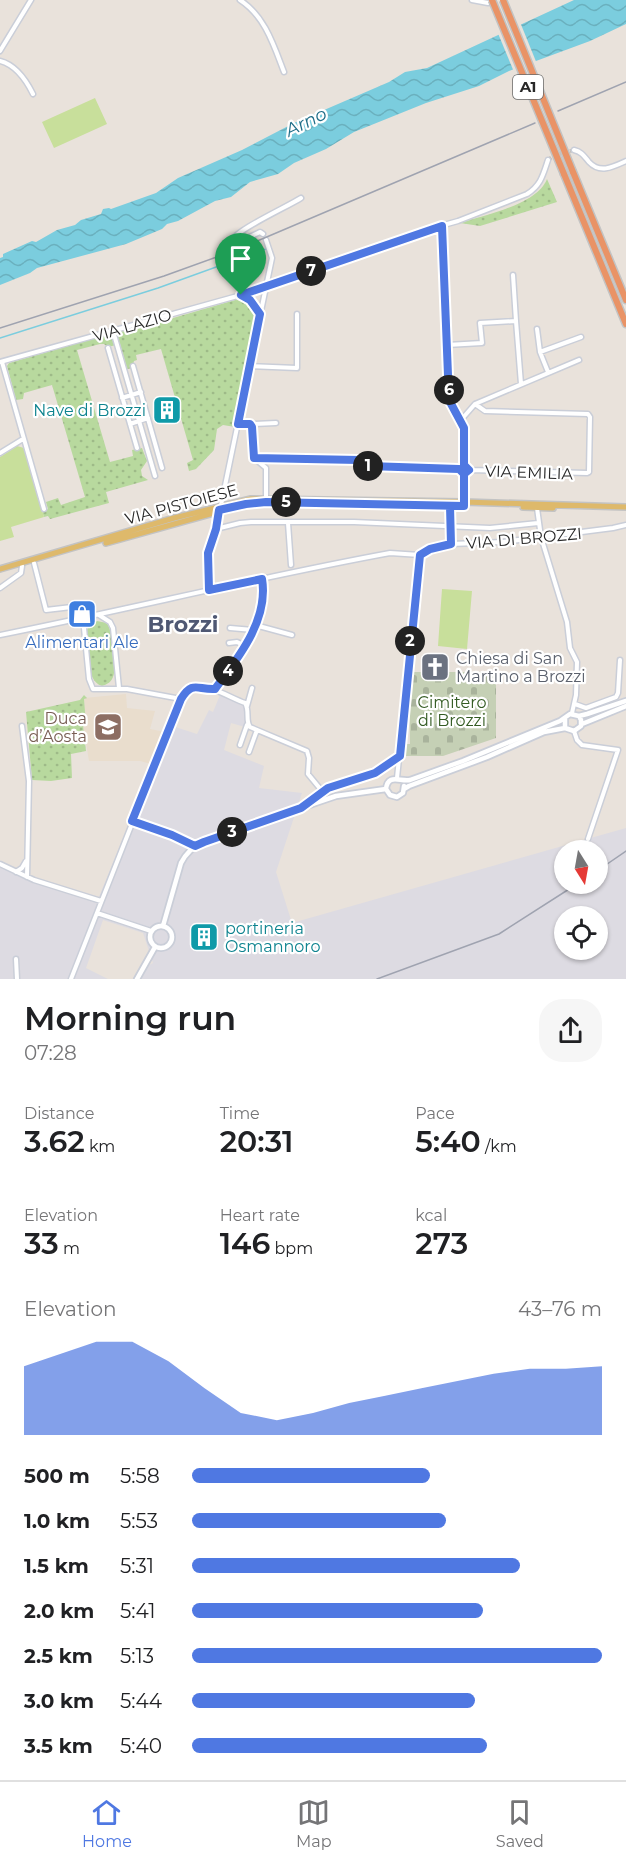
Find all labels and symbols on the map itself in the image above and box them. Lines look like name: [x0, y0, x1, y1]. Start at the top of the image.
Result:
road number: A1: [513, 75, 543, 99]
water label: Arno: [281, 103, 330, 142]
pin: [215, 233, 266, 295]
pin: 7: [296, 256, 326, 286]
street label: VIA LAZIO: [91, 305, 174, 346]
pin: 6: [434, 375, 464, 405]
building icon: Nave di Brozzi: [151, 394, 183, 426]
place label: Nave di Brozzi: [33, 401, 146, 420]
pin: 1: [353, 451, 383, 481]
street label: VIA EMILIA: [485, 461, 574, 484]
street label: VIA PISTOIESE: [123, 480, 240, 529]
pin: 5: [271, 487, 301, 517]
street label: VIA DI BROZZI: [465, 524, 583, 553]
shop icon: Alimentari Ale: [66, 598, 98, 630]
district label: Brozzi: [148, 611, 218, 638]
pin: 2: [395, 626, 425, 656]
place label: Alimentari Ale: [25, 633, 139, 652]
place label: Chiesa di San Martino a Brozzi: [456, 649, 586, 686]
church icon: Chiesa di San Martino a Brozzi: [419, 651, 451, 683]
pin: 4: [213, 656, 243, 686]
park label: Cimitero di Brozzi: [418, 693, 486, 730]
place label: Duca d’Aosta: [28, 709, 87, 746]
school or university icon: Duca d’Aosta: [92, 711, 124, 743]
pin: 3: [217, 817, 247, 847]
north arrow: [554, 840, 608, 894]
place label: portineria Osmannoro: [225, 919, 321, 956]
building icon: portineria Osmannoro: [188, 921, 220, 953]

